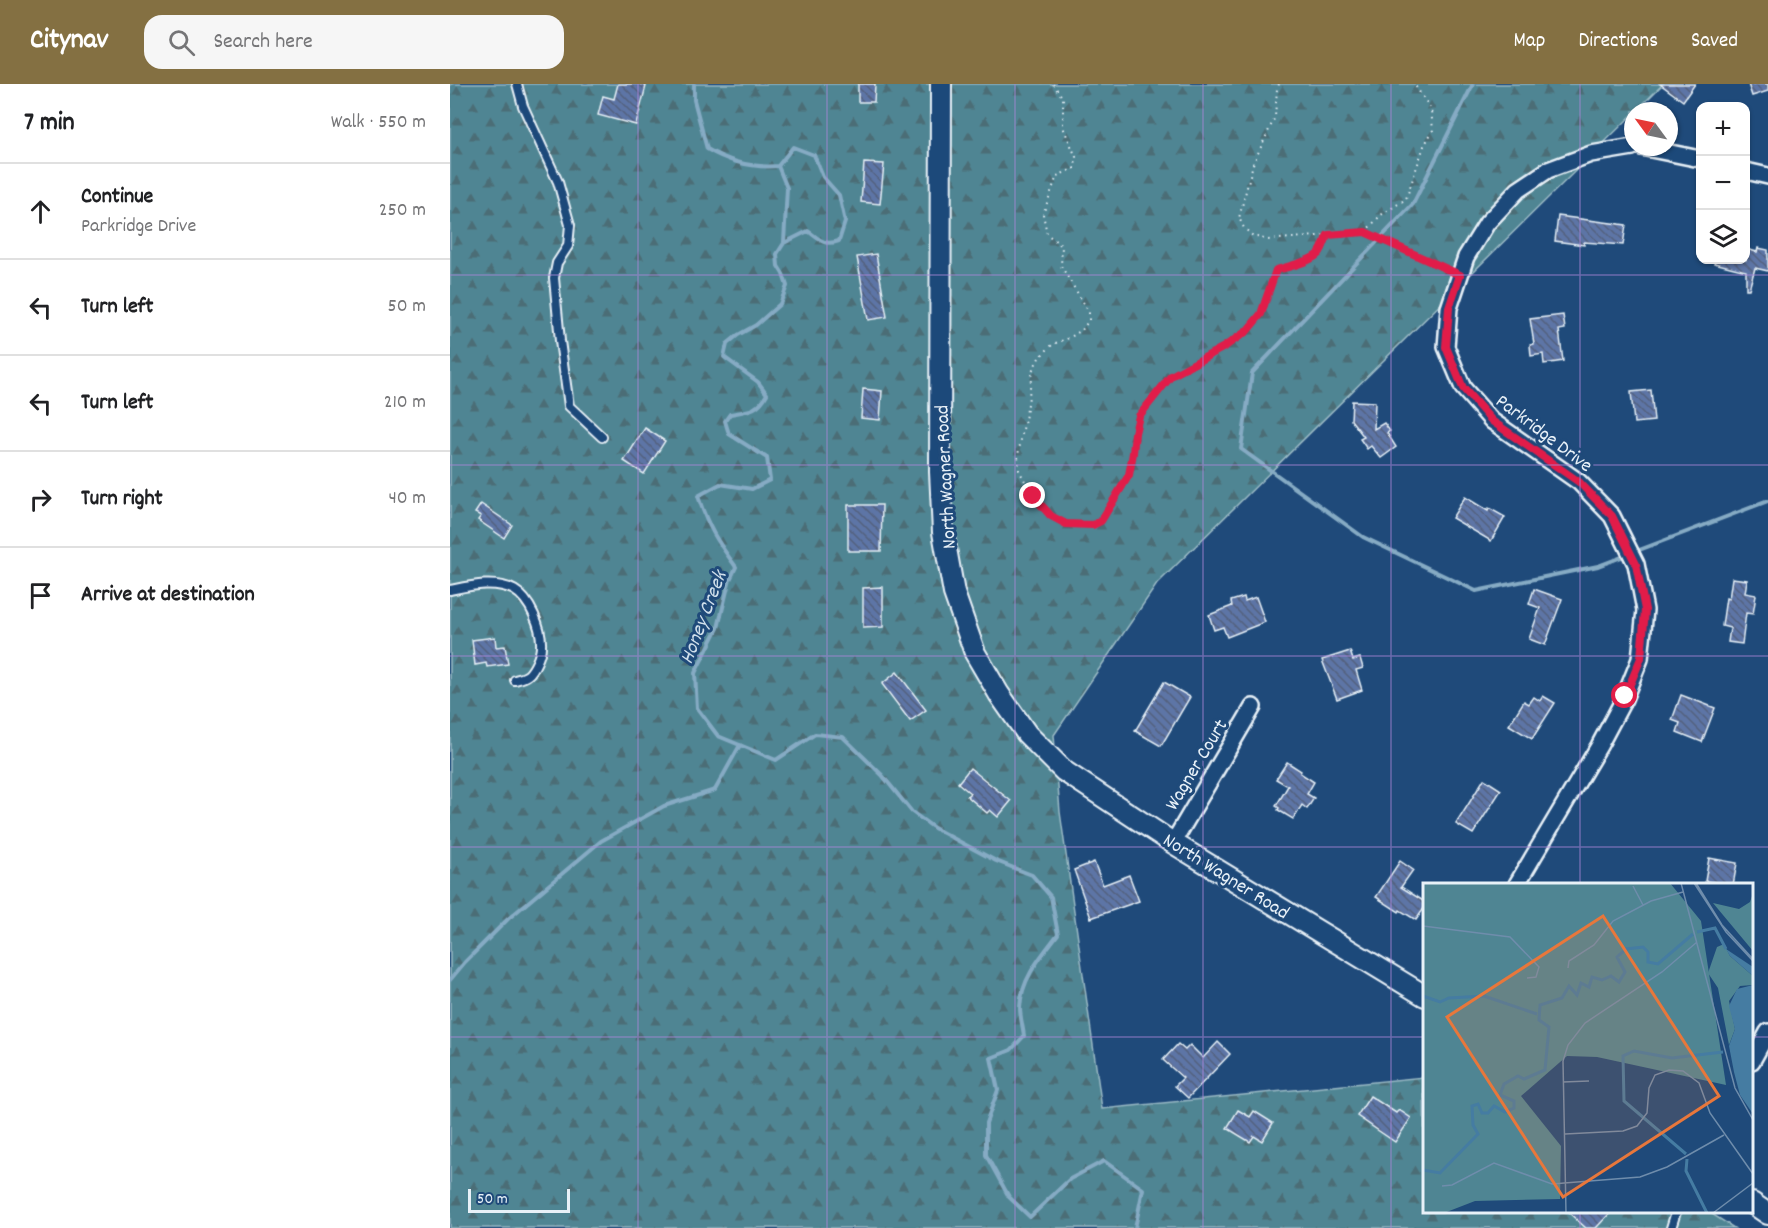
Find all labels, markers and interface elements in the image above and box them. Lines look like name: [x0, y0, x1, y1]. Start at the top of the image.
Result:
search box: [144, 15, 564, 69]
text: Citynav: [30, 22, 108, 62]
icon: search: [165, 26, 198, 59]
text: Search here: [213, 27, 313, 58]
text: Map: [1514, 27, 1545, 57]
text: Directions: [1578, 27, 1658, 57]
text: Saved: [1691, 27, 1738, 57]
north arrow: [1624, 102, 1678, 156]
map controls: [1696, 102, 1750, 264]
button: +: [1696, 102, 1750, 156]
text: 7 min: [24, 105, 75, 142]
text: Walk · 550 m: [331, 109, 426, 137]
button: −: [1696, 156, 1750, 210]
text: Continue: [81, 182, 153, 213]
icon: ahead: [24, 195, 57, 228]
text: 250 m: [379, 197, 426, 225]
button: layers: [1696, 210, 1750, 264]
text: Parkridge Drive: [81, 213, 196, 241]
icon: left: [24, 291, 57, 324]
text: Turn left: [81, 292, 153, 323]
text: 50 m: [388, 293, 426, 321]
icon: left: [24, 387, 57, 420]
text: Turn left: [81, 388, 153, 419]
text: 210 m: [384, 389, 426, 417]
street label: Parkridge Drive: [1489, 389, 1598, 480]
street label: North Wagner Road: [929, 404, 965, 550]
route end: [1019, 482, 1045, 508]
icon: right: [24, 483, 57, 516]
text: Turn right: [81, 484, 163, 515]
text: 40 m: [388, 485, 426, 513]
water label: Honey Creek: [673, 565, 737, 669]
icon: arrive: [24, 579, 57, 612]
text: Arrive at destination: [81, 580, 255, 611]
route start: [1611, 682, 1637, 708]
street label: Wagner Court: [1159, 715, 1236, 816]
street label: North Wagner Road: [1157, 827, 1294, 928]
inset map: [1423, 883, 1753, 1213]
scale bar: [468, 1186, 570, 1214]
text: 50 m: [477, 1188, 508, 1211]

